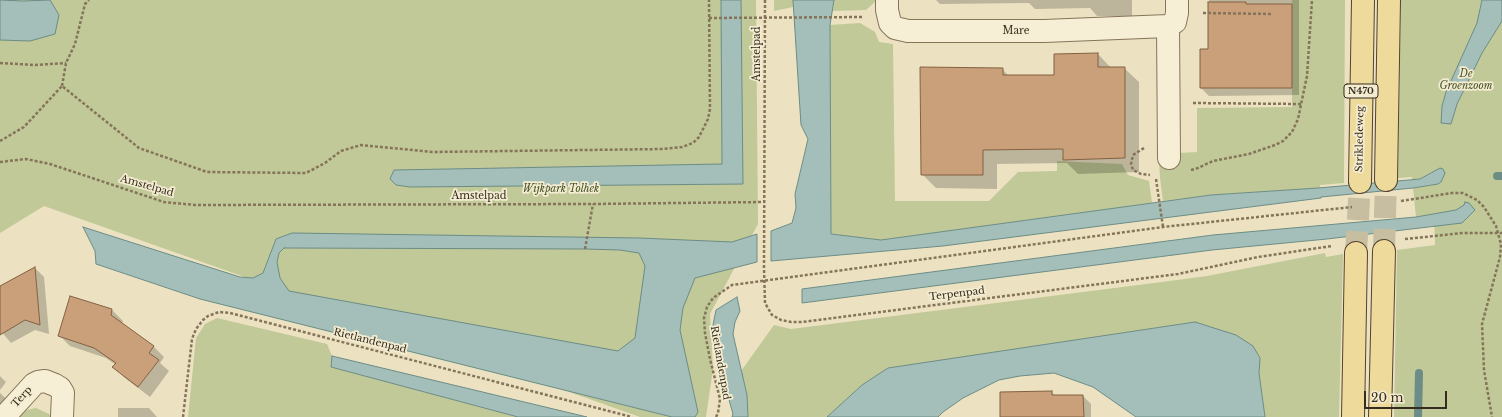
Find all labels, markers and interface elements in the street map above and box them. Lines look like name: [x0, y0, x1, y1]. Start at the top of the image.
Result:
street label: Mare: [1003, 25, 1029, 37]
street label: Amstelpad: [751, 27, 763, 81]
park label: De Groenzoom: [1439, 68, 1493, 92]
road number: N470: [1344, 84, 1378, 98]
street label: Strikledeweg: [1353, 106, 1367, 172]
street label: Amstelpad: [119, 173, 175, 199]
park label: Wijkpark Tolhek: [523, 183, 599, 195]
street label: Amstelpad: [452, 190, 506, 202]
street label: Terpenpad: [929, 285, 985, 303]
street label: Rietlandenpad: [708, 325, 732, 401]
street label: Rietlandenpad: [332, 326, 408, 356]
scale bar: [1366, 383, 1449, 409]
street label: Terp: [9, 384, 35, 410]
text: 20 m: [1371, 390, 1403, 405]

